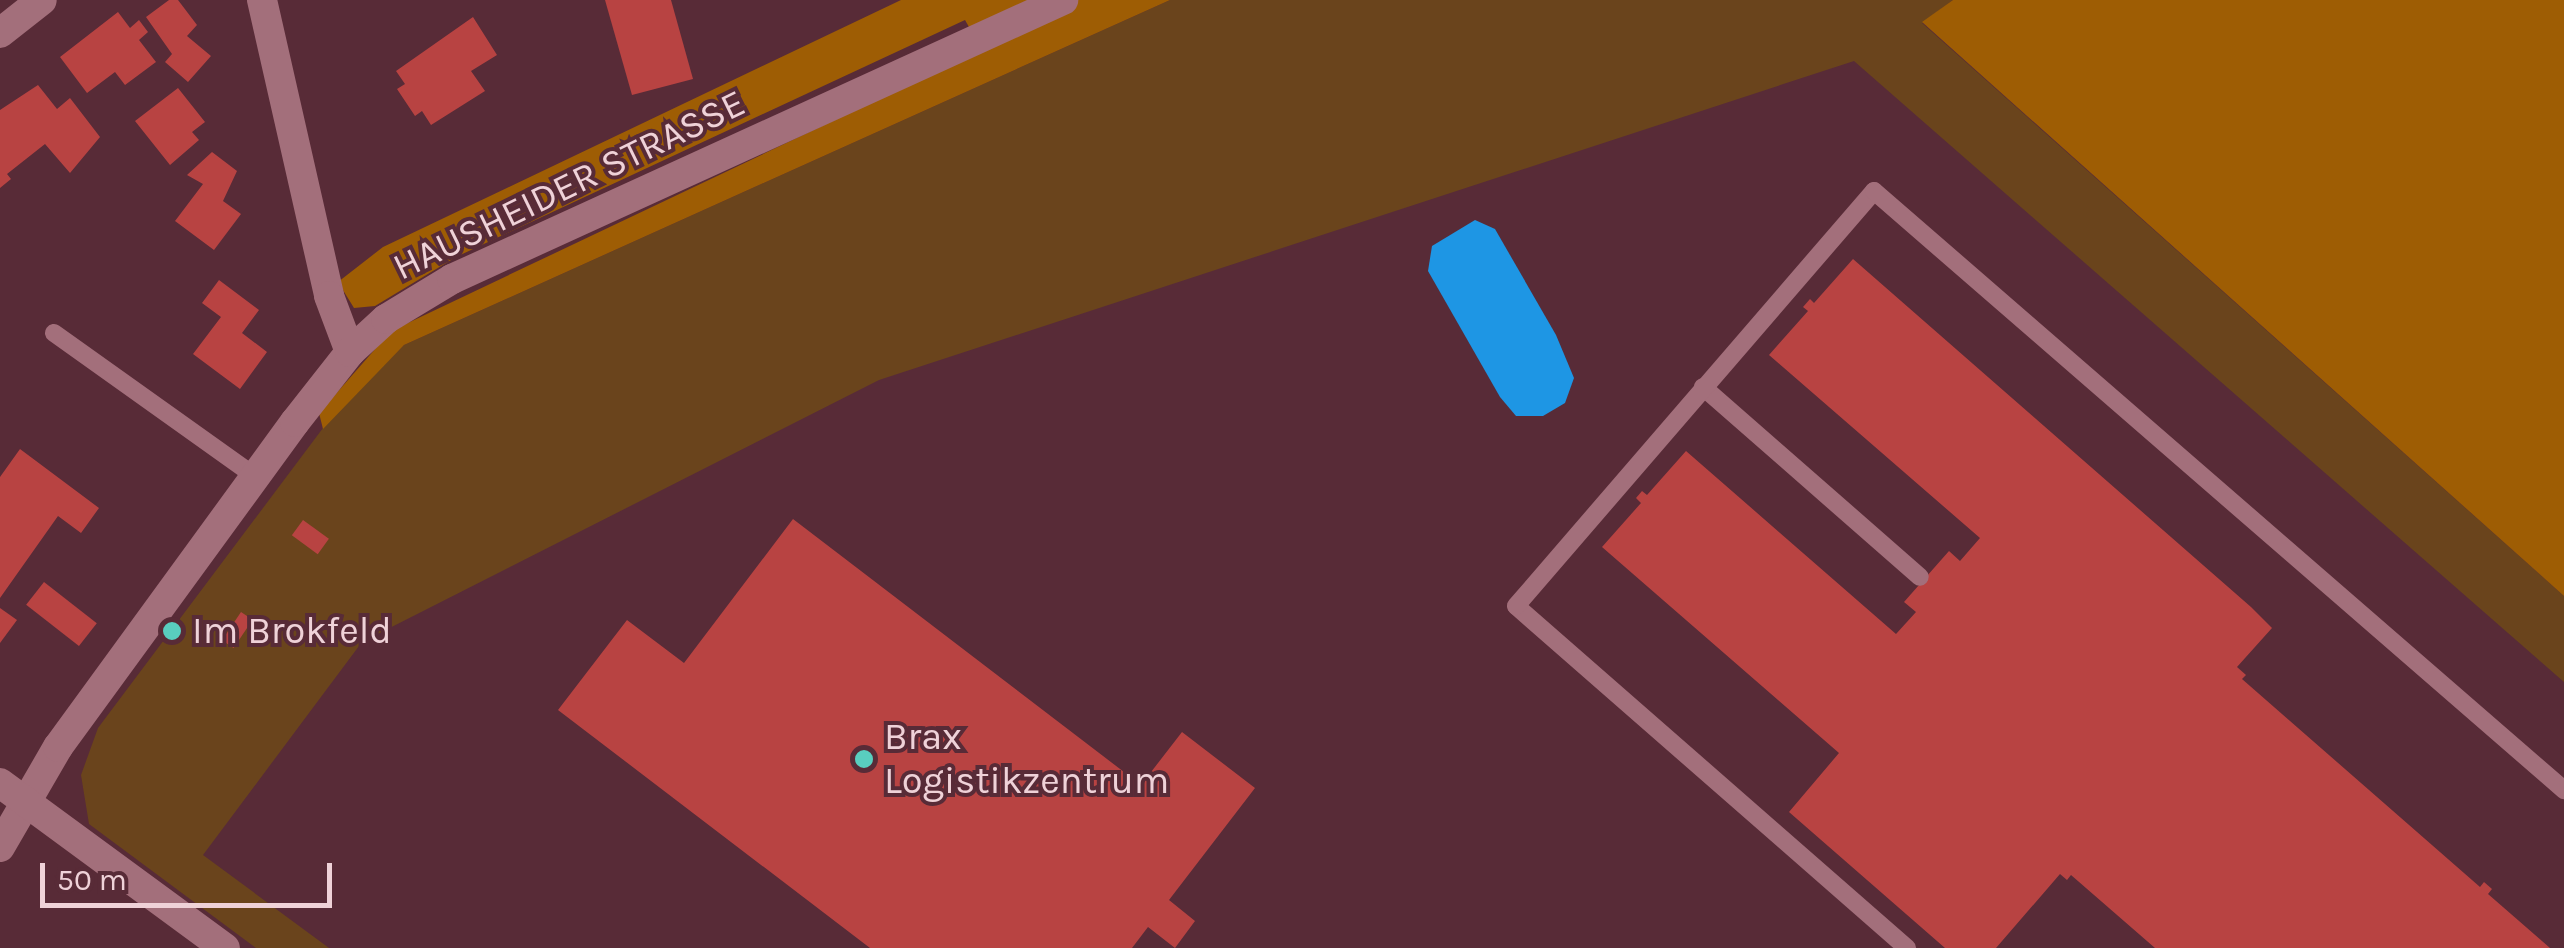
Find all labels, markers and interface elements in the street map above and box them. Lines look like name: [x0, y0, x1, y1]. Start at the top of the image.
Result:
street label: HAUSHEIDER STRASSE: [386, 80, 752, 290]
place label: Im Brokfeld: [192, 608, 392, 654]
marker: Im Brokfeld: [161, 620, 183, 642]
place label: Brax Logistikzentrum: [884, 714, 1169, 804]
marker: Brax Logistikzentrum: [853, 748, 875, 770]
scale bar: [45, 843, 338, 905]
text: 50 m: [57, 862, 127, 898]

